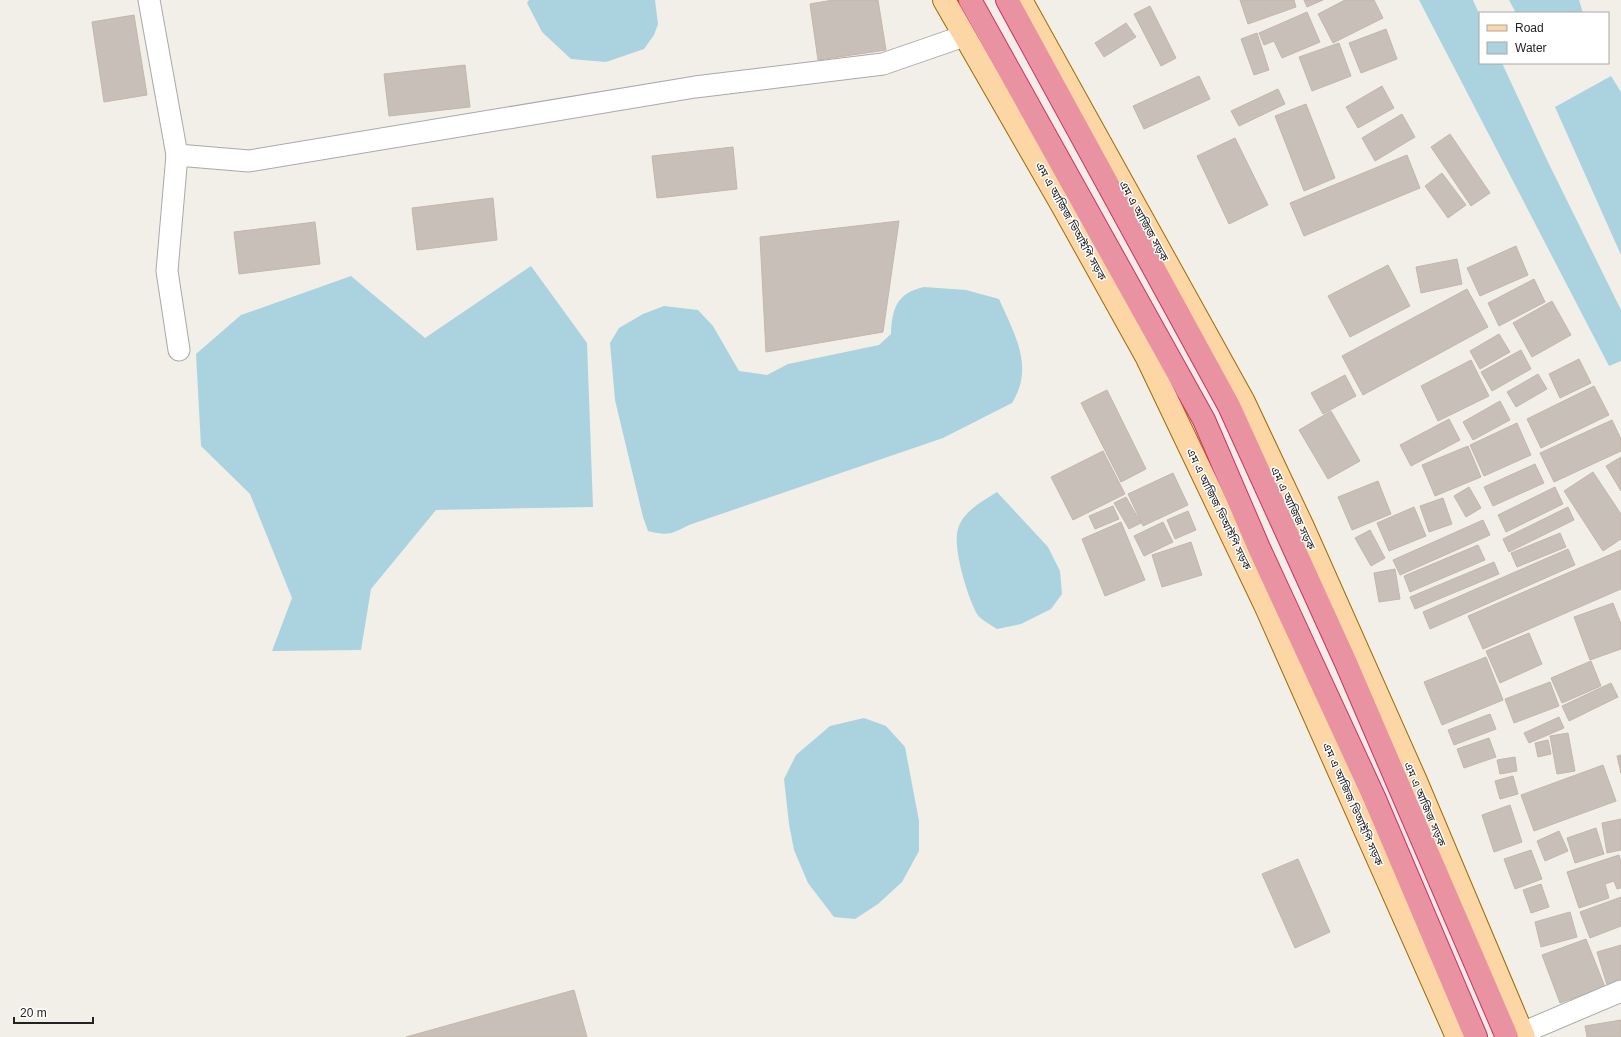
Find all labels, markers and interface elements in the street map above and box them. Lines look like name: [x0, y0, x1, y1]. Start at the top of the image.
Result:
legend: [1479, 12, 1609, 64]
text: Road: [1515, 21, 1544, 35]
text: Water: [1515, 41, 1547, 55]
street label: এম এ আজিজ ভিআইপি সড়ক: [1033, 160, 1109, 282]
street label: এম এ আজিজ সড়ক: [1117, 179, 1171, 263]
street label: এম এ আজিজ ভিআইপি সড়ক: [1184, 446, 1254, 572]
street label: এম এ আজিজ সড়ক: [1269, 465, 1318, 552]
street label: এম এ আজিজ ভিআইপি সড়ক: [1320, 741, 1386, 867]
street label: এম এ আজিজ সড়ক: [1402, 760, 1448, 848]
scale bar: [14, 999, 93, 1025]
text: 20 m: [20, 1006, 47, 1020]

